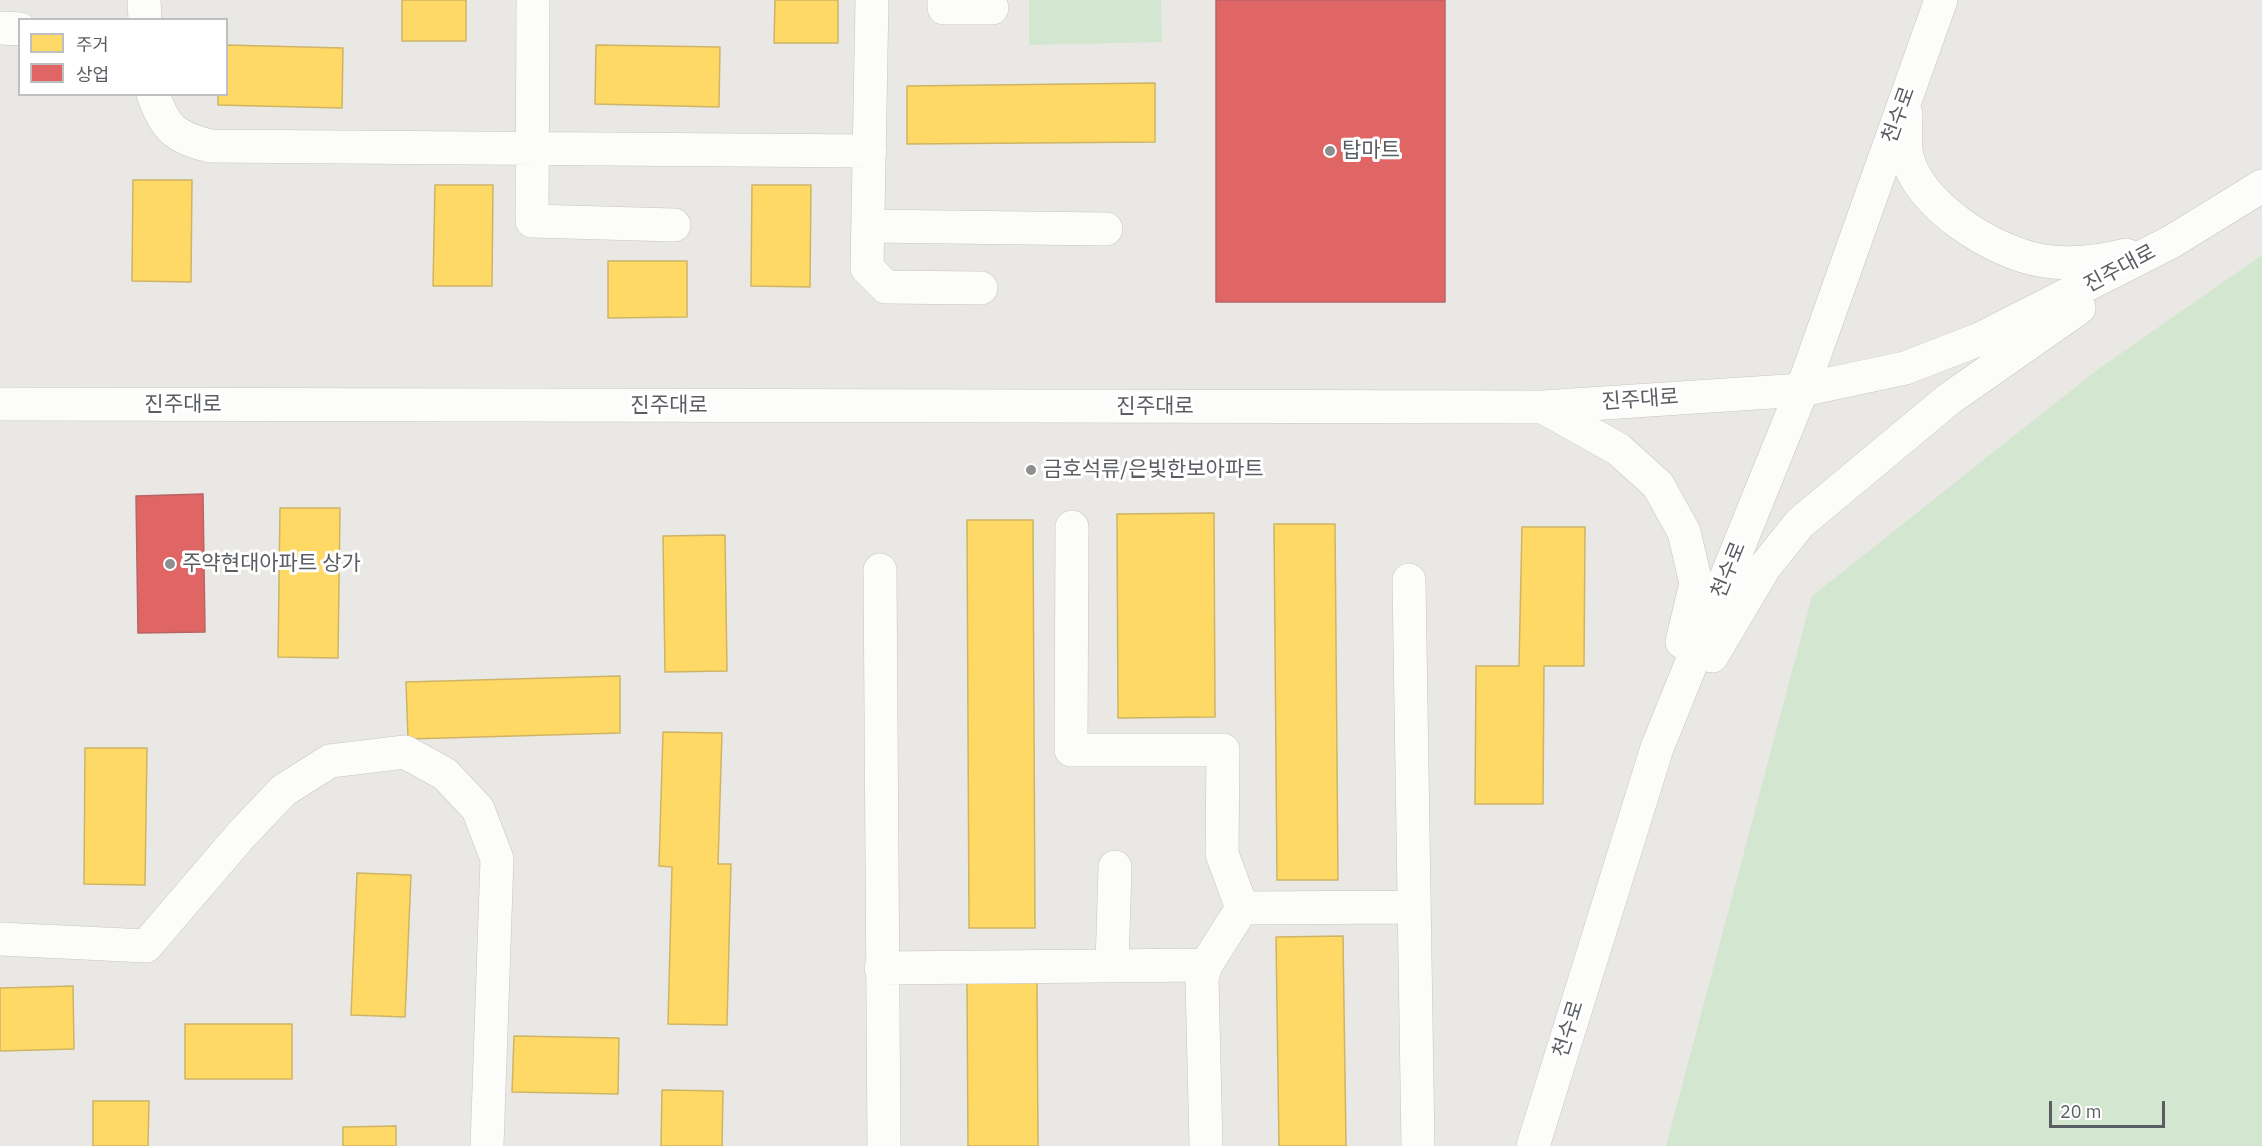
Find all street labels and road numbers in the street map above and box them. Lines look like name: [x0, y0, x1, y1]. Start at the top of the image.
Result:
street label: 천수로: [1877, 83, 1921, 147]
street label: 진주대로: [2080, 240, 2160, 298]
street label: 진주대로: [1601, 385, 1679, 415]
street label: 진주대로: [144, 392, 222, 418]
street label: 진주대로: [630, 393, 708, 419]
street label: 진주대로: [1116, 394, 1194, 420]
street label: 천수로: [1706, 538, 1752, 602]
street label: 천수로: [1548, 998, 1590, 1060]

